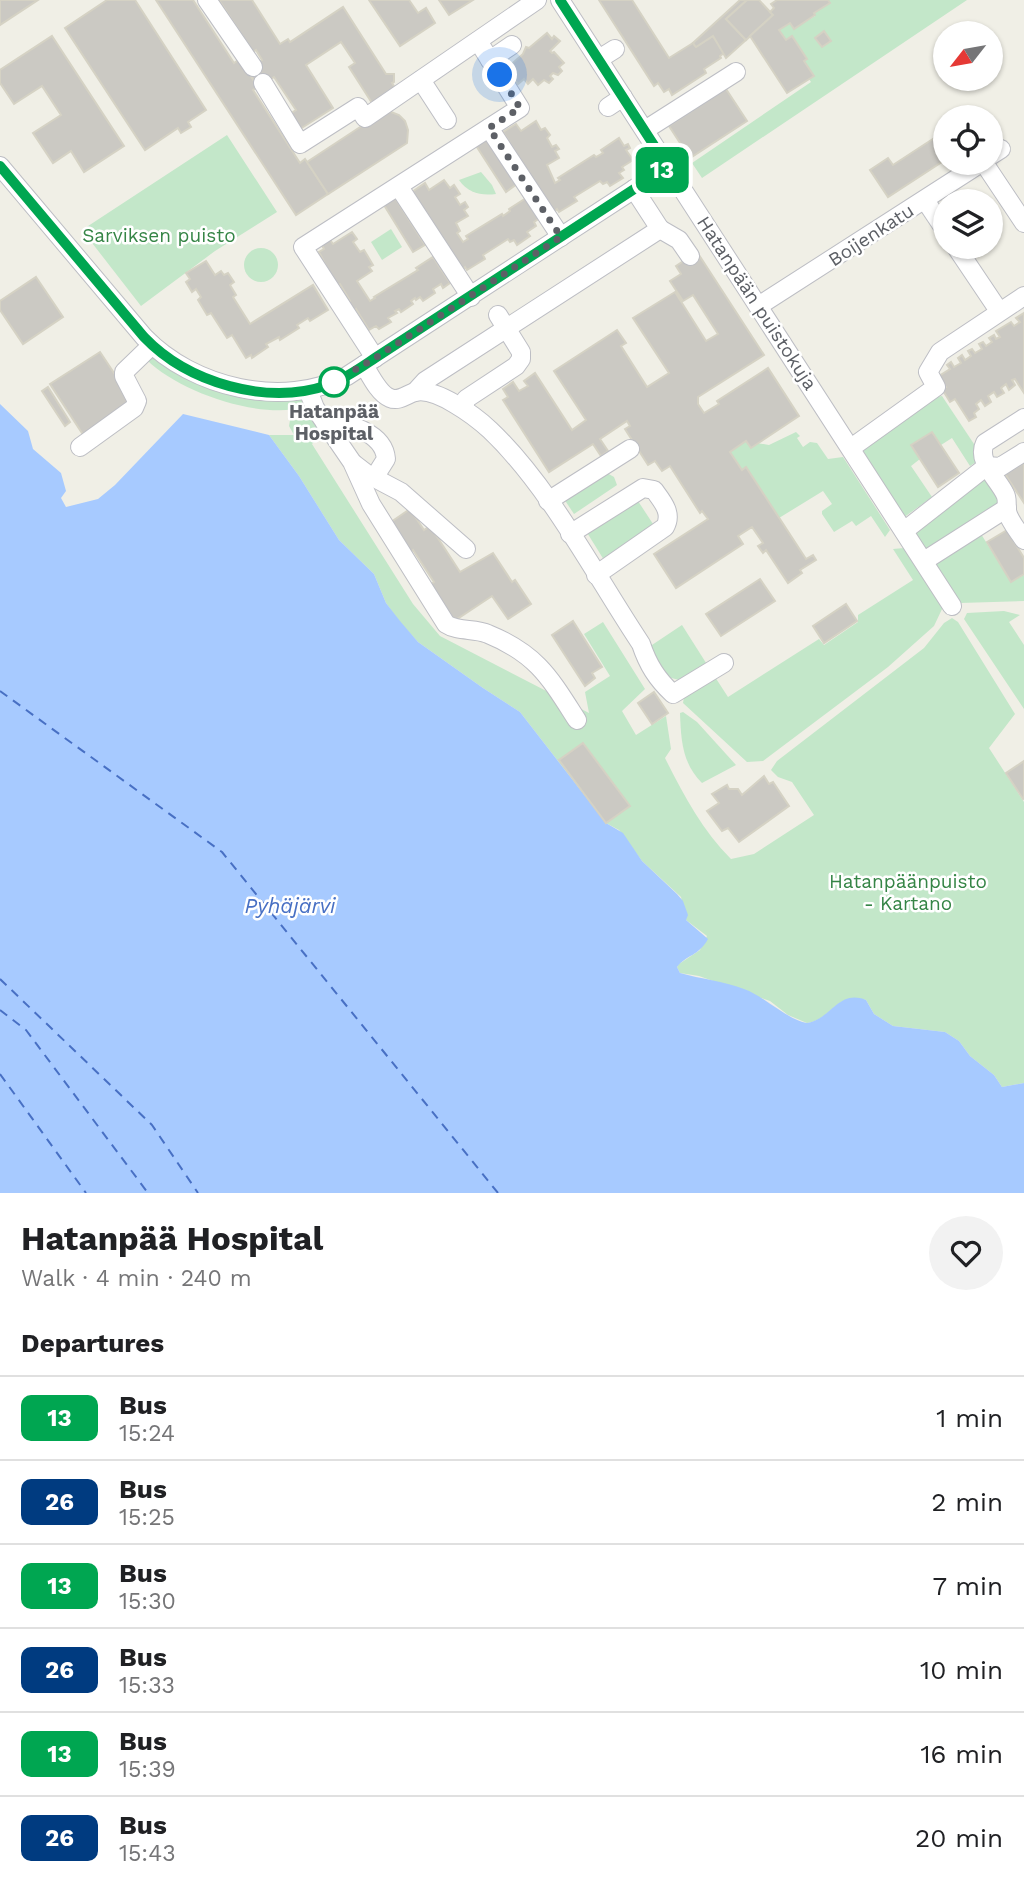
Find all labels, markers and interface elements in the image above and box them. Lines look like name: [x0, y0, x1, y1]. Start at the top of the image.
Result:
north arrow: [933, 21, 1003, 91]
map controls: [933, 21, 1003, 259]
your location: [482, 57, 517, 92]
button: locate: [933, 105, 1003, 175]
line badge: 13: [630, 147, 694, 193]
text: 13: [650, 156, 674, 184]
button: layers: [933, 189, 1003, 259]
street label: Boijenkatu: [824, 199, 918, 271]
street label: Hatanpään puistokuja: [692, 212, 822, 394]
park label: Sarviksen puisto: [82, 224, 236, 247]
marker: Hatanpää Hospital: [319, 367, 349, 397]
place label: Hatanpää Hospital: [289, 400, 379, 445]
park label: Hatanpäänpuisto - Kartano: [829, 870, 987, 915]
water label: Pyhäjärvi: [244, 893, 336, 918]
button: heart: [929, 1216, 1003, 1290]
text: Hatanpää Hospital: [21, 1219, 323, 1258]
text: Walk · 4 min · 240 m: [21, 1265, 252, 1292]
text: Departures: [21, 1328, 164, 1358]
text: Bus: [119, 1390, 167, 1420]
text: 1 min: [936, 1403, 1003, 1433]
text: 13: [47, 1404, 72, 1432]
text: 15:24: [119, 1420, 175, 1447]
text: Bus: [119, 1474, 167, 1504]
text: 2 min: [931, 1487, 1003, 1517]
text: 26: [45, 1488, 74, 1516]
text: 15:25: [119, 1504, 175, 1531]
text: Bus: [119, 1558, 167, 1588]
text: 7 min: [933, 1571, 1003, 1601]
text: 13: [47, 1572, 72, 1600]
text: 15:30: [119, 1588, 176, 1615]
text: Bus: [119, 1642, 167, 1672]
text: 10 min: [920, 1655, 1003, 1685]
text: 26: [45, 1656, 74, 1684]
text: 15:33: [119, 1672, 175, 1699]
text: Bus: [119, 1726, 167, 1756]
text: 16 min: [920, 1739, 1003, 1769]
text: 13: [47, 1740, 72, 1768]
text: 15:39: [119, 1756, 176, 1783]
text: Bus: [119, 1810, 167, 1840]
text: 20 min: [915, 1823, 1003, 1853]
text: 26: [45, 1824, 74, 1852]
text: 15:43: [119, 1840, 176, 1867]

